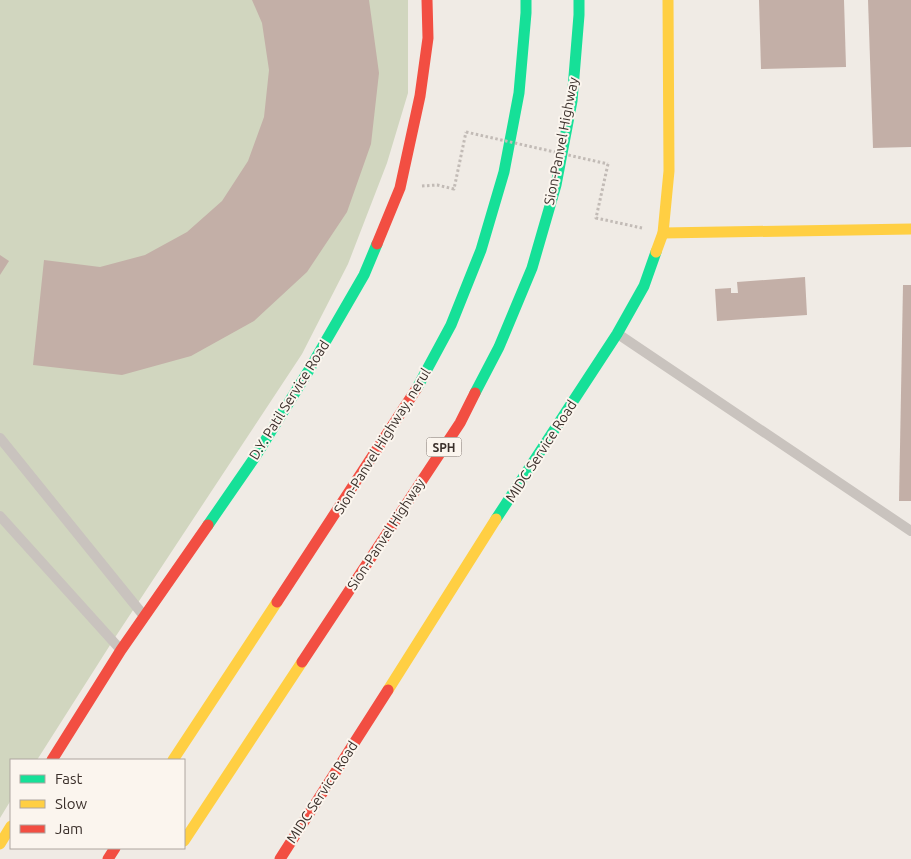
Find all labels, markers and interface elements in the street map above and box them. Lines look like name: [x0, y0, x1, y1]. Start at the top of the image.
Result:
street label: Sion-Panvel Highway: [541, 76, 581, 206]
street label: D.Y. Patil Service Road: [246, 337, 332, 463]
street label: Sion-Panvel Highway, nerul: [330, 365, 434, 517]
street label: MIDC Service Road: [502, 397, 580, 505]
road number: SPH: [426, 438, 462, 457]
street label: Sion-Panvel Highway: [344, 475, 428, 593]
street label: MIDC Service Road: [283, 738, 361, 846]
legend: [10, 759, 185, 849]
text: Fast: [55, 770, 83, 787]
text: Slow: [55, 795, 88, 812]
text: Jam: [55, 820, 83, 837]

